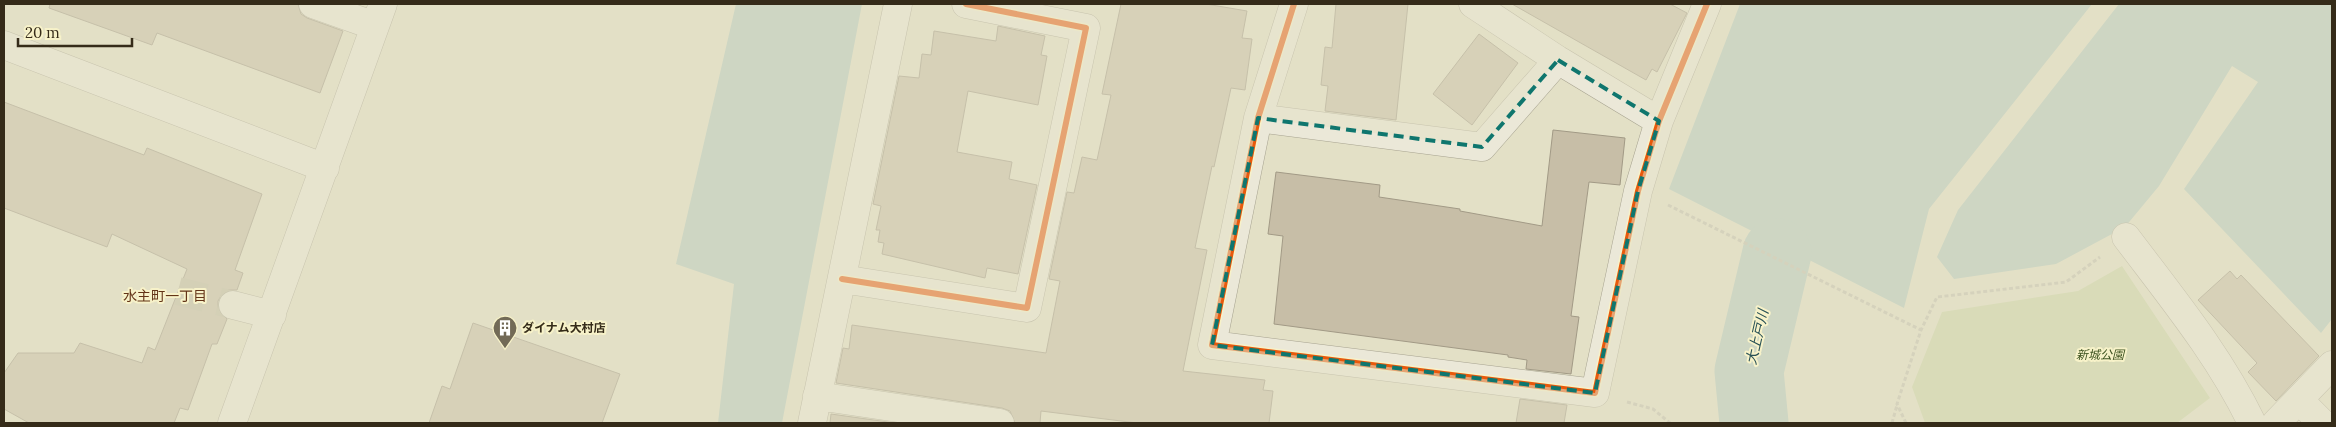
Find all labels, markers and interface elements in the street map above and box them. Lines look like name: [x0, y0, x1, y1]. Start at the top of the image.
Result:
scale bar: [18, 15, 131, 47]
text: 20 m: [25, 23, 60, 42]
district label: 水主町一丁目: [123, 287, 207, 305]
water label: 大上戸川: [1742, 306, 1773, 366]
building icon: ダイナム大村店: [492, 315, 518, 349]
place label: ダイナム大村店: [522, 320, 605, 335]
park label: 新城公園: [2076, 347, 2126, 362]

